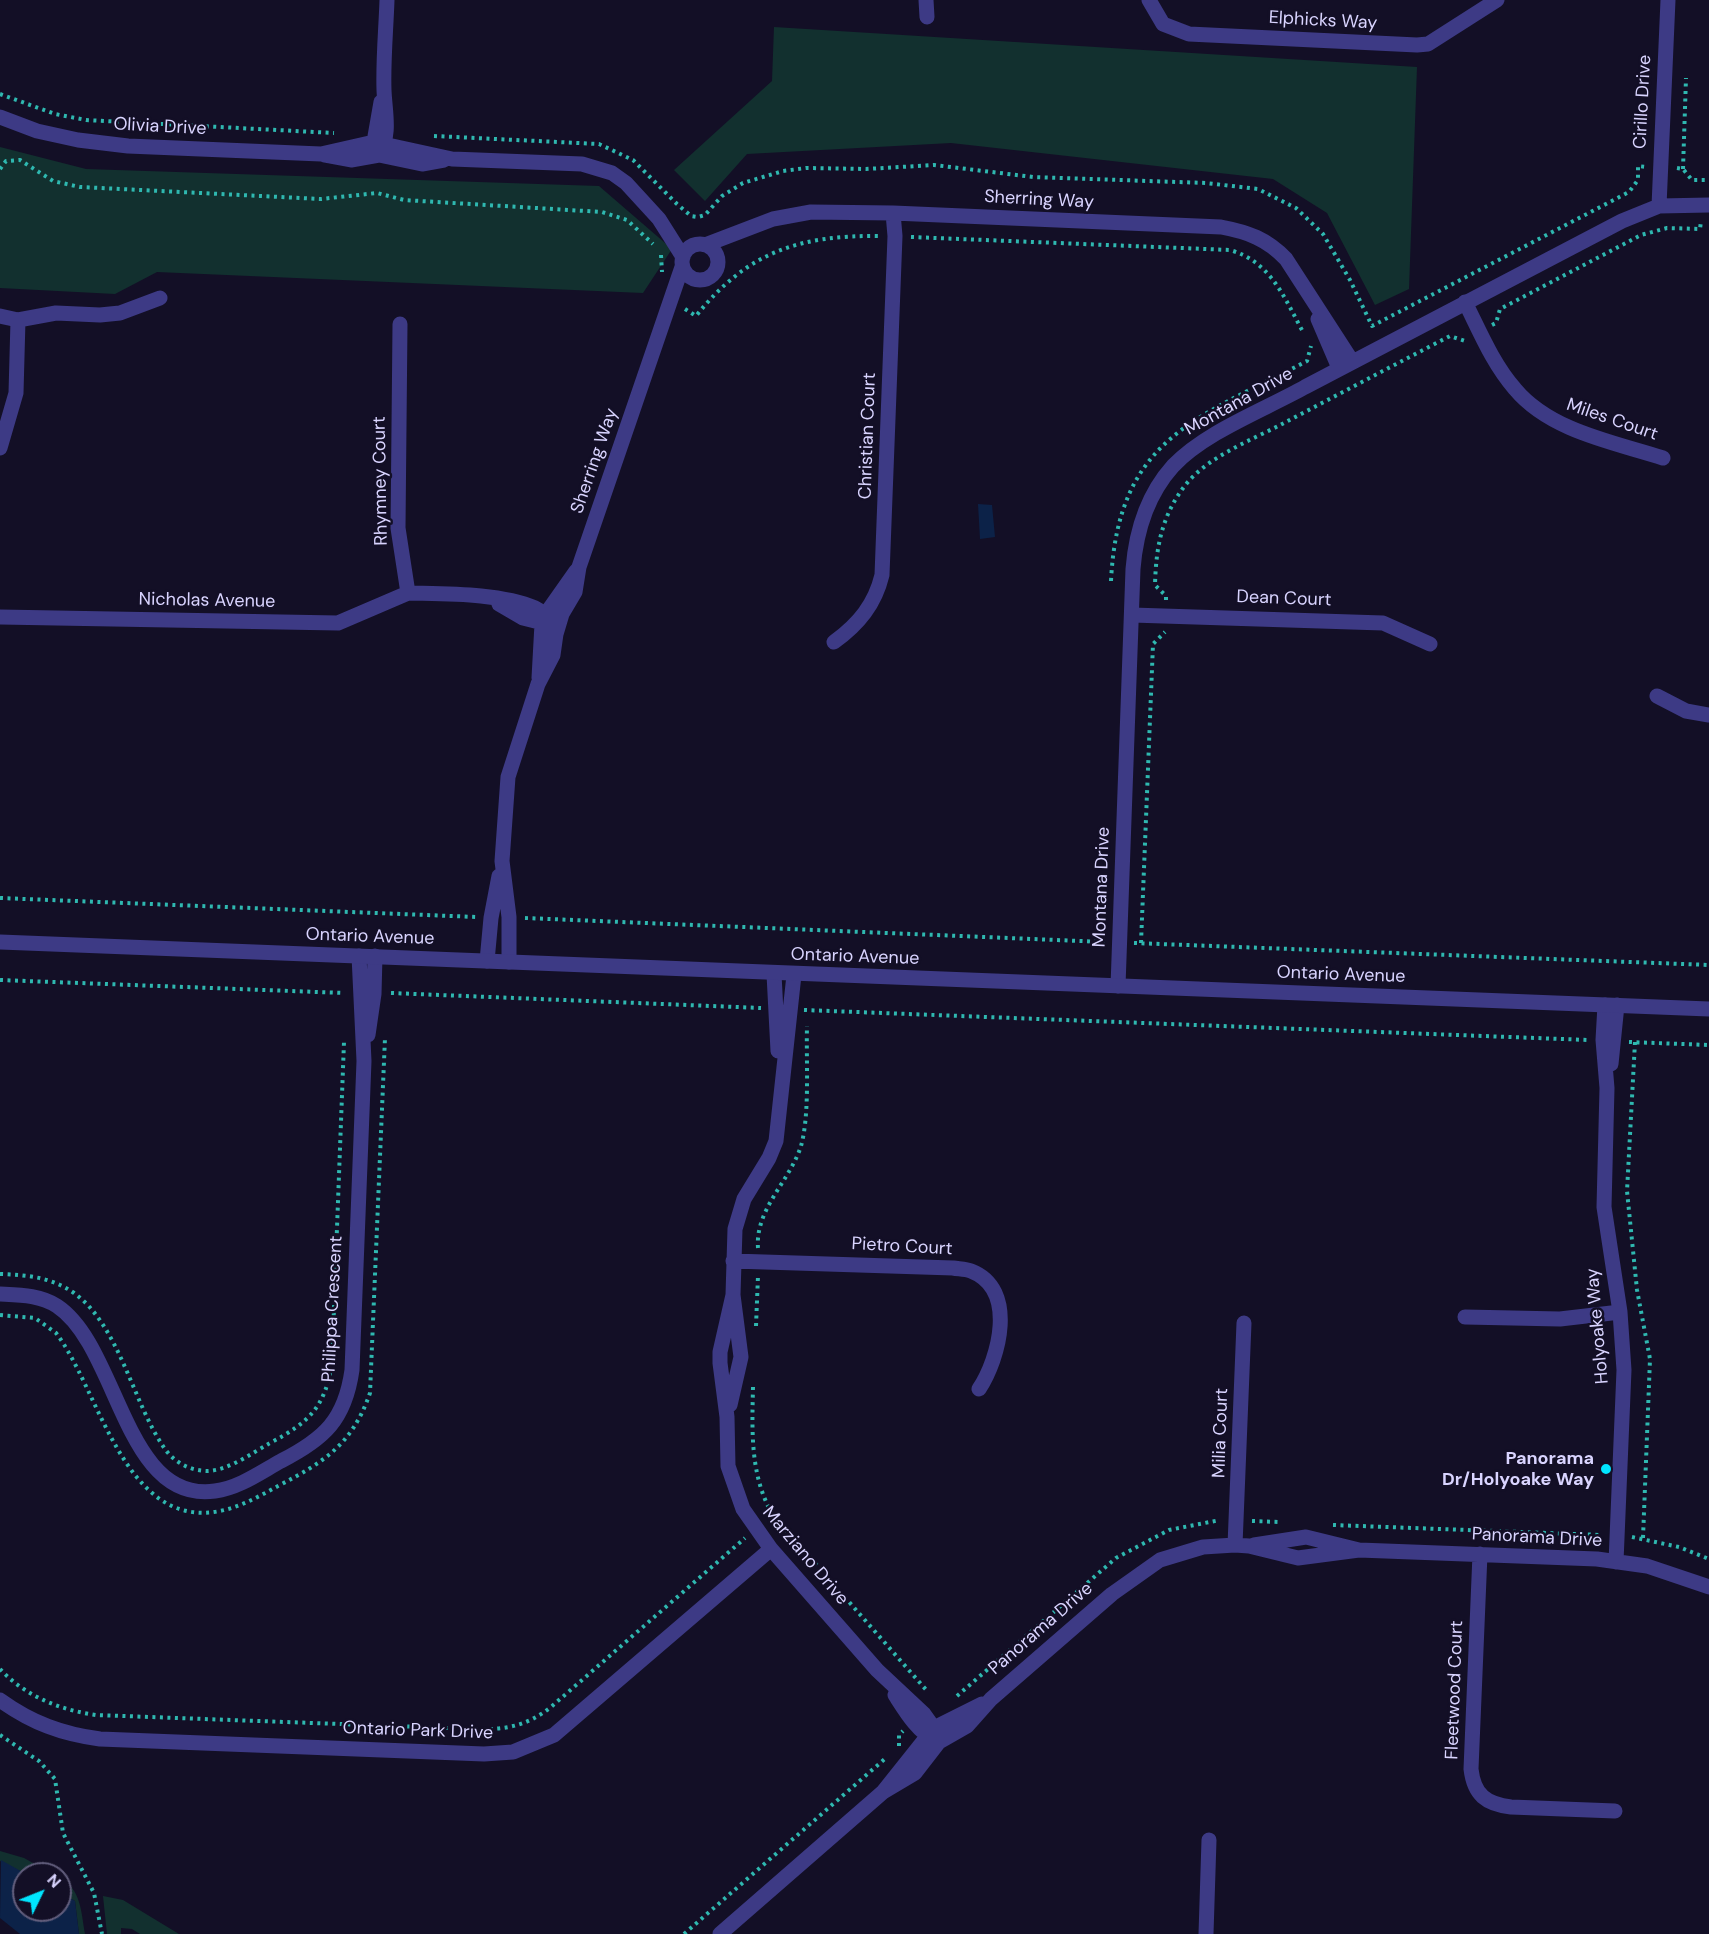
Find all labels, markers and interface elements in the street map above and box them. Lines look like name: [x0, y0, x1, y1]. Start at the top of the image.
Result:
street label: Elphicks Way: [1268, 7, 1378, 35]
street label: Cirillo Drive: [1630, 54, 1656, 150]
street label: Olivia Drive: [113, 114, 207, 140]
street label: Sherring Way: [984, 186, 1094, 214]
street label: Montana Drive: [1181, 363, 1297, 441]
street label: Christian Court: [855, 372, 881, 500]
street label: Miles Court: [1564, 394, 1660, 446]
street label: Sherring Way: [567, 406, 623, 516]
street label: Rhymney Court: [369, 416, 393, 546]
street label: Dean Court: [1236, 587, 1332, 611]
street label: Nicholas Avenue: [138, 589, 276, 613]
street label: Montana Drive: [1089, 826, 1115, 948]
street label: Ontario Avenue: [305, 924, 435, 950]
street label: Ontario Avenue: [790, 944, 920, 970]
street label: Ontario Avenue: [1276, 962, 1406, 988]
street label: Pietro Court: [851, 1234, 953, 1260]
street label: Philippa Crescent: [318, 1235, 348, 1383]
street label: Holyoake Way: [1582, 1267, 1614, 1385]
street label: Milia Court: [1209, 1388, 1233, 1478]
place label: Panorama Dr/Holyoake Way: [1442, 1448, 1594, 1490]
marker: Panorama Dr/Holyoake Way: [1599, 1462, 1613, 1476]
street label: Marziano Drive: [757, 1502, 853, 1610]
street label: Panorama Drive: [1471, 1524, 1603, 1552]
street label: Panorama Drive: [985, 1578, 1097, 1680]
street label: Fleetwood Court: [1442, 1620, 1468, 1760]
street label: Ontario Park Drive: [342, 1718, 494, 1744]
north arrow: [12, 1862, 72, 1922]
text: N: [42, 1869, 66, 1892]

